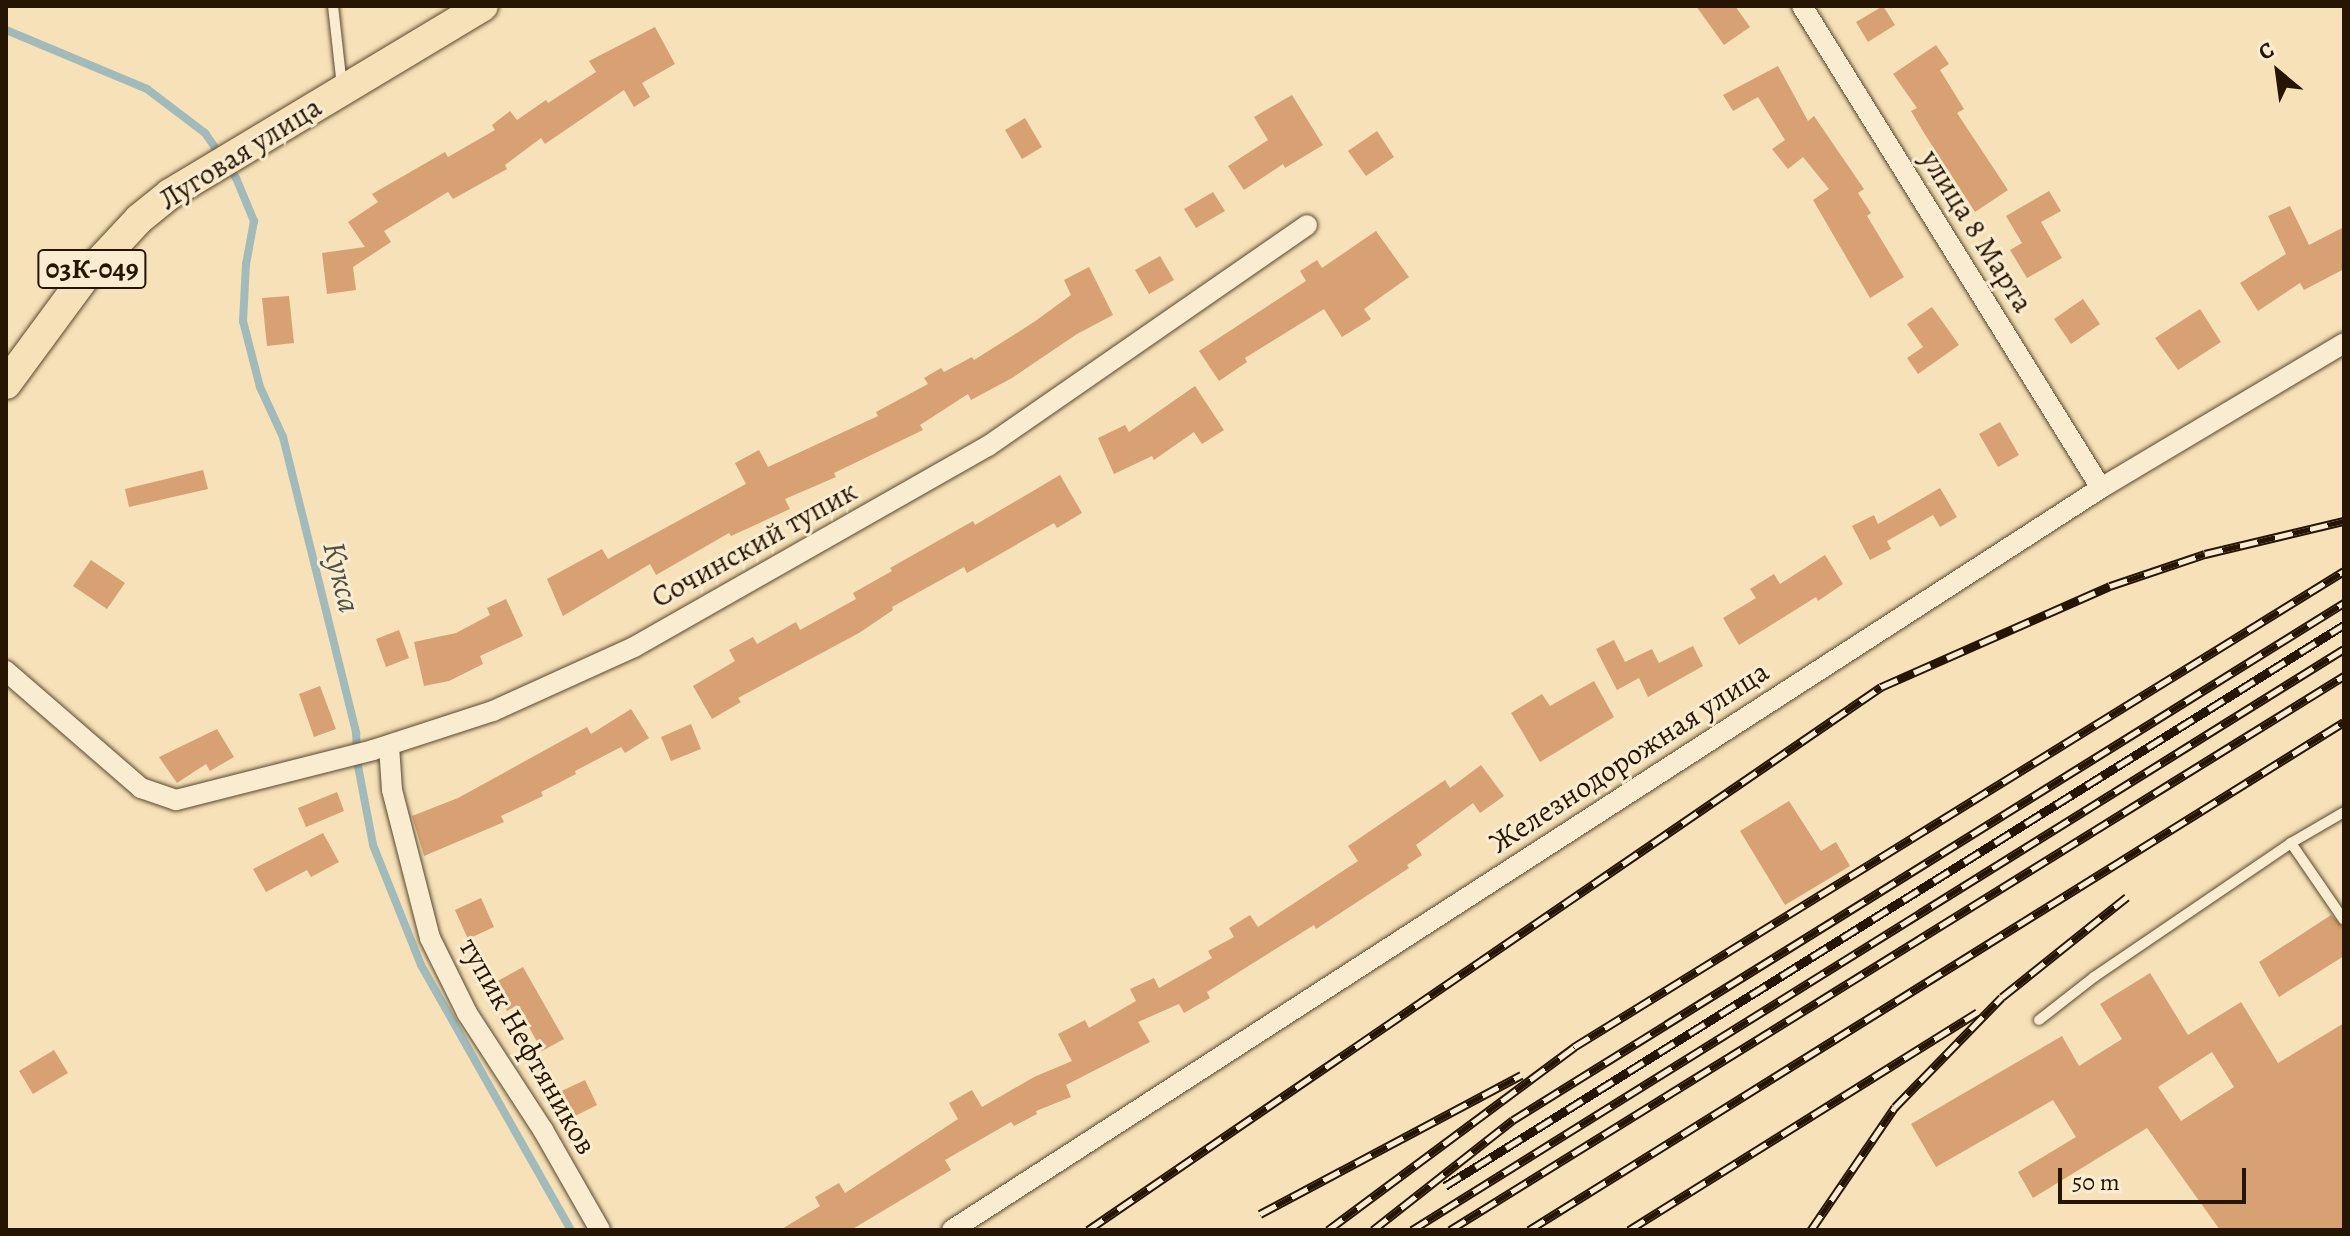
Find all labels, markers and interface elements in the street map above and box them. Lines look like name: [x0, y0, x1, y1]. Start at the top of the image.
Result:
north arrow: [2238, 32, 2318, 112]
text: С: [2253, 35, 2280, 67]
street label: Луговая улица: [152, 89, 328, 217]
street label: улица 8 Марта: [1913, 143, 2041, 319]
road number: 03К-049: [36, 245, 148, 293]
street label: Сочинский тупик: [645, 473, 863, 615]
water label: Кукса: [315, 538, 369, 616]
street label: Железнодорожная улица: [1483, 653, 1775, 861]
street label: тупик Нефтяников: [451, 931, 605, 1161]
scale bar: [2062, 1152, 2250, 1202]
text: 50 m: [2072, 1166, 2120, 1198]

